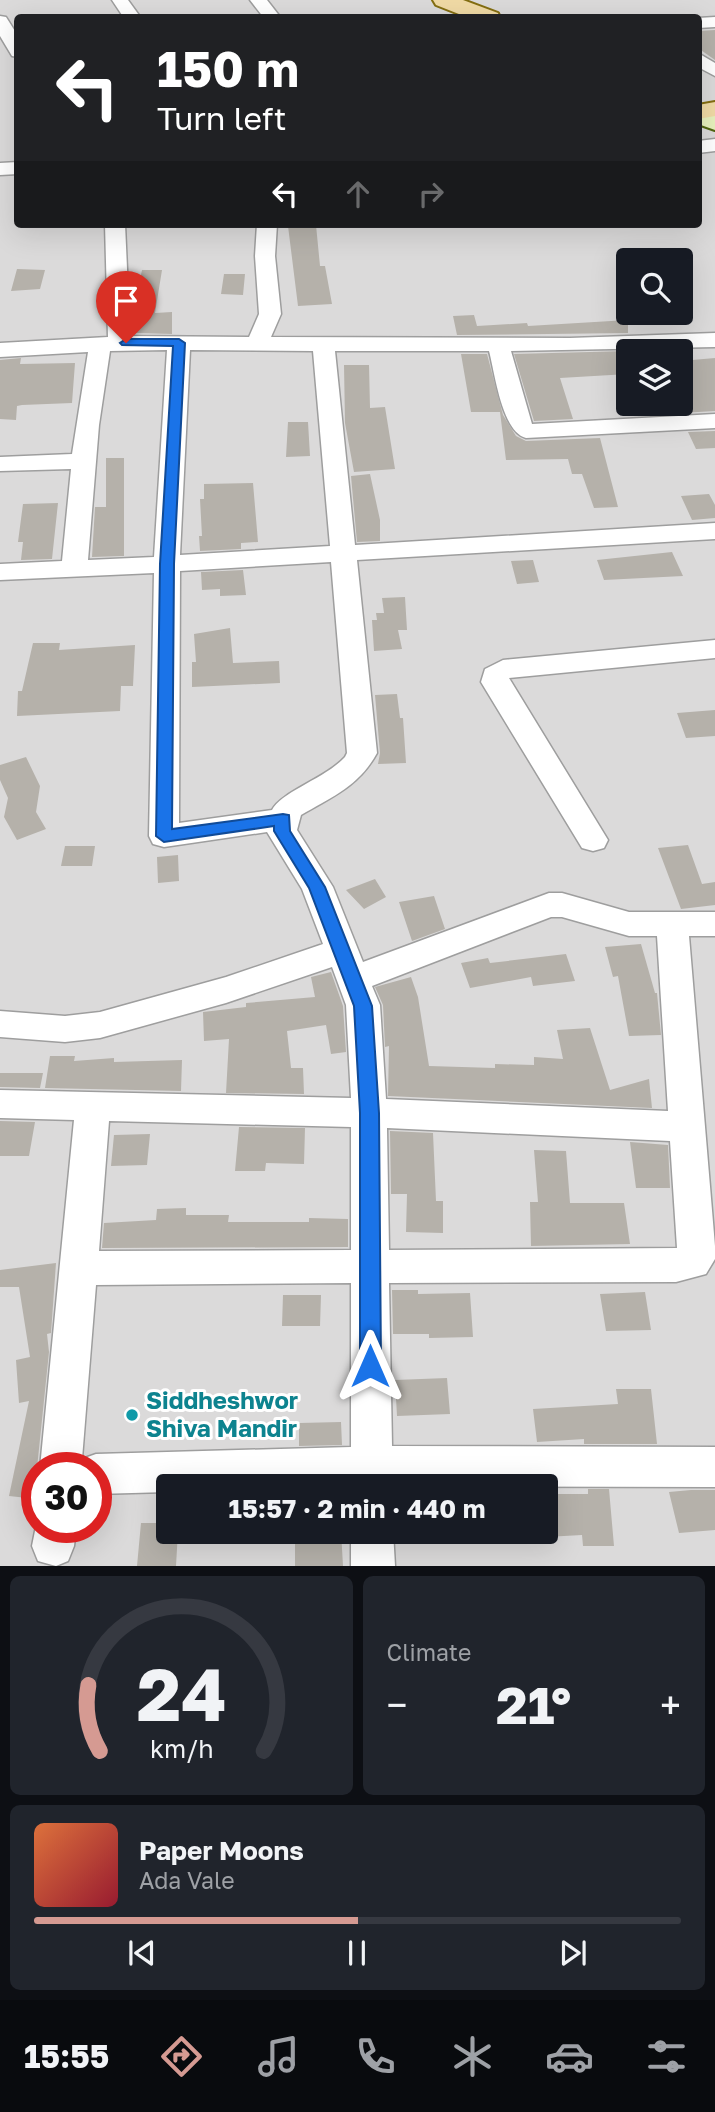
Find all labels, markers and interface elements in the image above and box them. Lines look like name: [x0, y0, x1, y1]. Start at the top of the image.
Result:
text: 150 m: [157, 39, 299, 98]
icon: left: [42, 42, 133, 133]
text: Turn left: [157, 99, 286, 137]
icon: left: [266, 175, 304, 213]
icon: ahead: [339, 175, 377, 213]
icon: right: [412, 175, 450, 213]
map controls: [616, 248, 693, 416]
button: search: [616, 248, 693, 325]
pin: [96, 271, 156, 343]
icon: arrive: [107, 282, 145, 320]
button: layers: [616, 339, 693, 416]
position arrow: [333, 1329, 407, 1403]
place label: Siddheshwor Shiva Mandir: [146, 1385, 298, 1442]
marker: Siddheshwor Shiva Mandir: [124, 1407, 140, 1423]
speed limit sign: 30: [21, 1452, 112, 1543]
text: 15:57 · 2 min · 440 m: [229, 1493, 485, 1524]
text: Climate: [387, 1638, 471, 1666]
text: 24: [136, 1651, 226, 1738]
text: 21°: [496, 1673, 571, 1735]
text: −: [387, 1682, 407, 1727]
text: +: [660, 1682, 681, 1727]
text: km/h: [149, 1733, 213, 1764]
text: Paper Moons: [139, 1835, 304, 1866]
text: Ada Vale: [139, 1866, 235, 1894]
icon: previous: [123, 1934, 161, 1972]
icon: pause: [338, 1934, 376, 1972]
icon: next: [554, 1934, 592, 1972]
icon: directions: [157, 2032, 206, 2081]
icon: music: [254, 2032, 303, 2081]
icon: phone: [351, 2032, 400, 2081]
icon: climate: [448, 2032, 497, 2081]
icon: car: [545, 2032, 594, 2081]
icon: filters: [642, 2032, 691, 2081]
text: 15:55: [24, 2037, 109, 2075]

